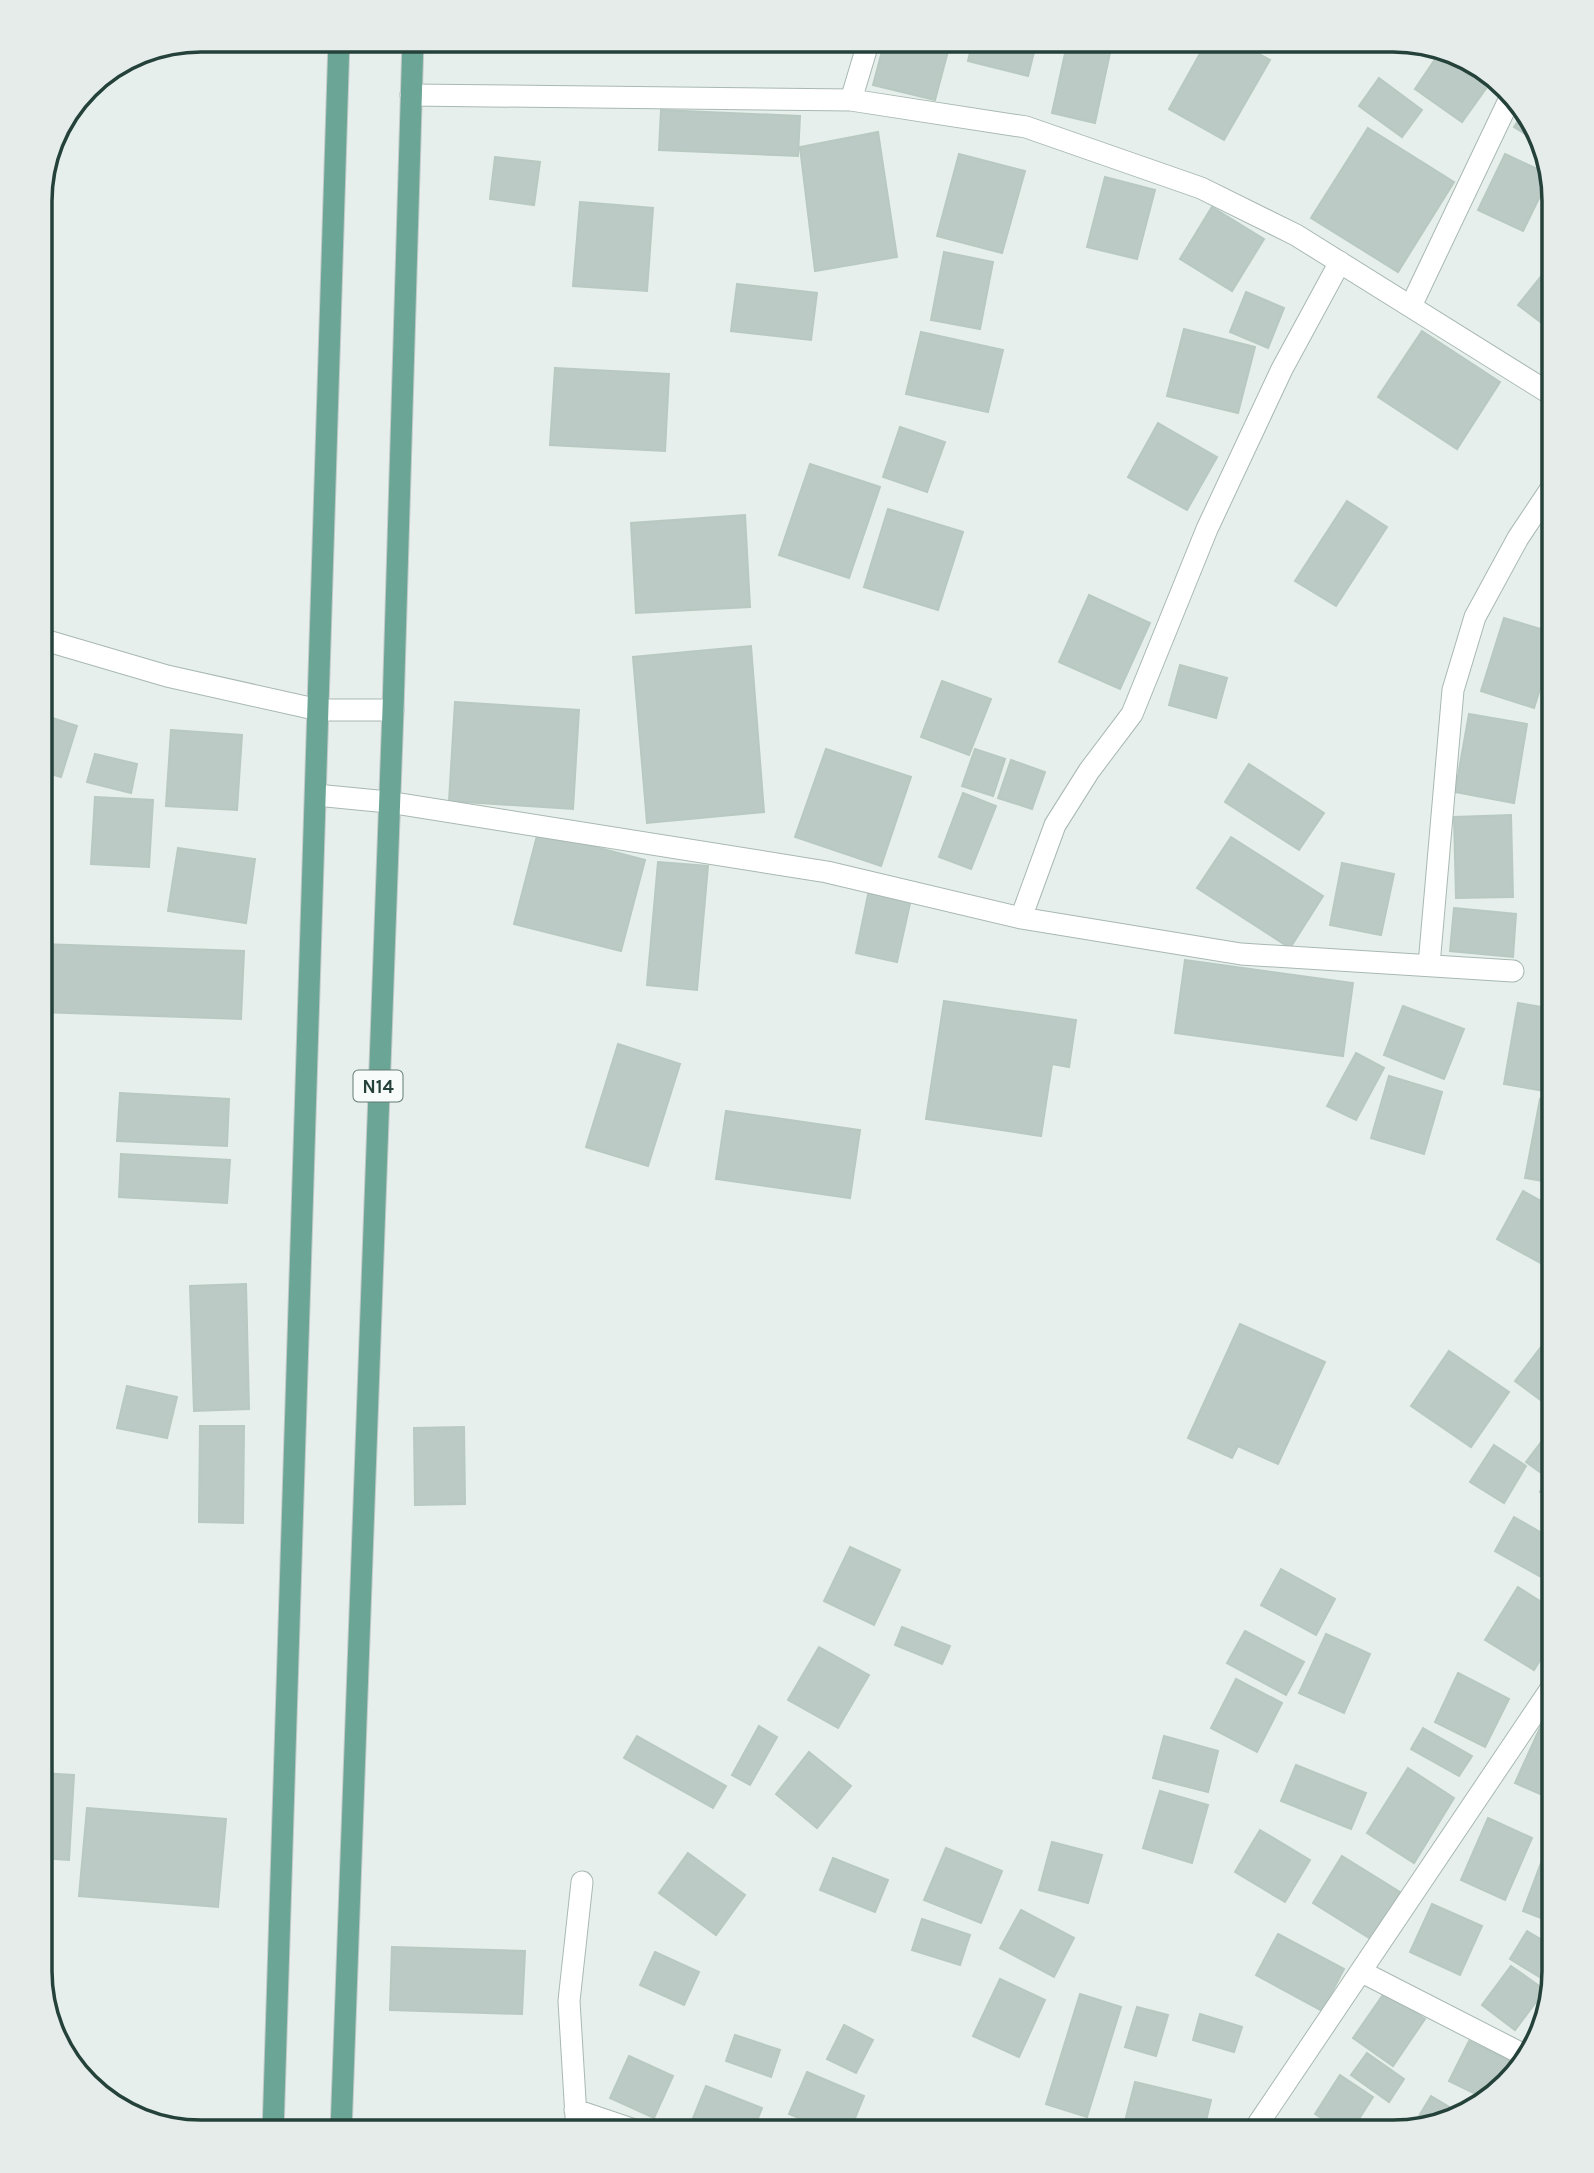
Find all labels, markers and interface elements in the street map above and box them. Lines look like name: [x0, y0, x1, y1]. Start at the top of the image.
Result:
road number: N14: [354, 1070, 402, 1102]

